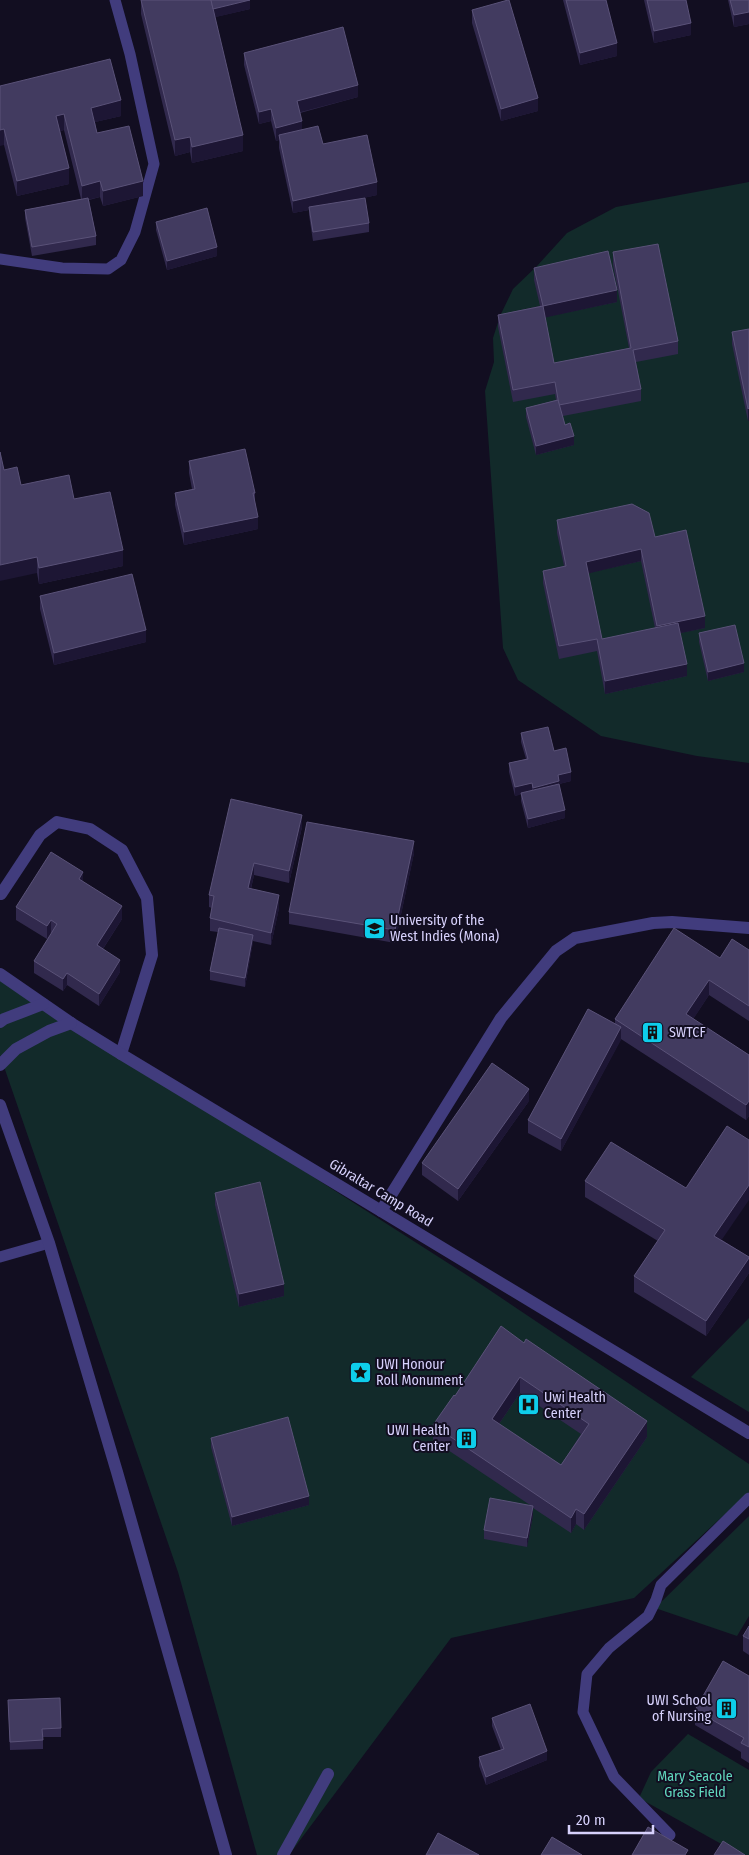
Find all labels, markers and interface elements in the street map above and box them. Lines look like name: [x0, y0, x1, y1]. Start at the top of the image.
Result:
place label: University of the West Indies (Mona): [390, 912, 499, 945]
school or university icon: University of the West Indies (Mona): [362, 916, 386, 940]
building icon: SWTCF: [641, 1020, 665, 1044]
place label: SWTCF: [669, 1024, 706, 1041]
street label: Gibraltar Camp Road: [326, 1155, 436, 1231]
place label: UWI Honour Roll Monument: [376, 1356, 464, 1389]
place icon: UWI Honour Roll Monument: [348, 1360, 372, 1384]
place label: Uwi Health Center: [544, 1389, 606, 1422]
hospital icon: Uwi Health Center: [516, 1393, 540, 1417]
place label: UWI Health Center: [387, 1422, 450, 1455]
building icon: UWI Health Center: [454, 1426, 478, 1450]
place label: UWI School of Nursing: [647, 1692, 711, 1725]
building icon: UWI School of Nursing: [715, 1696, 739, 1720]
park label: Mary Seacole Grass Field: [657, 1768, 733, 1801]
scale bar: [569, 1802, 653, 1834]
text: 20 m: [576, 1811, 606, 1829]

